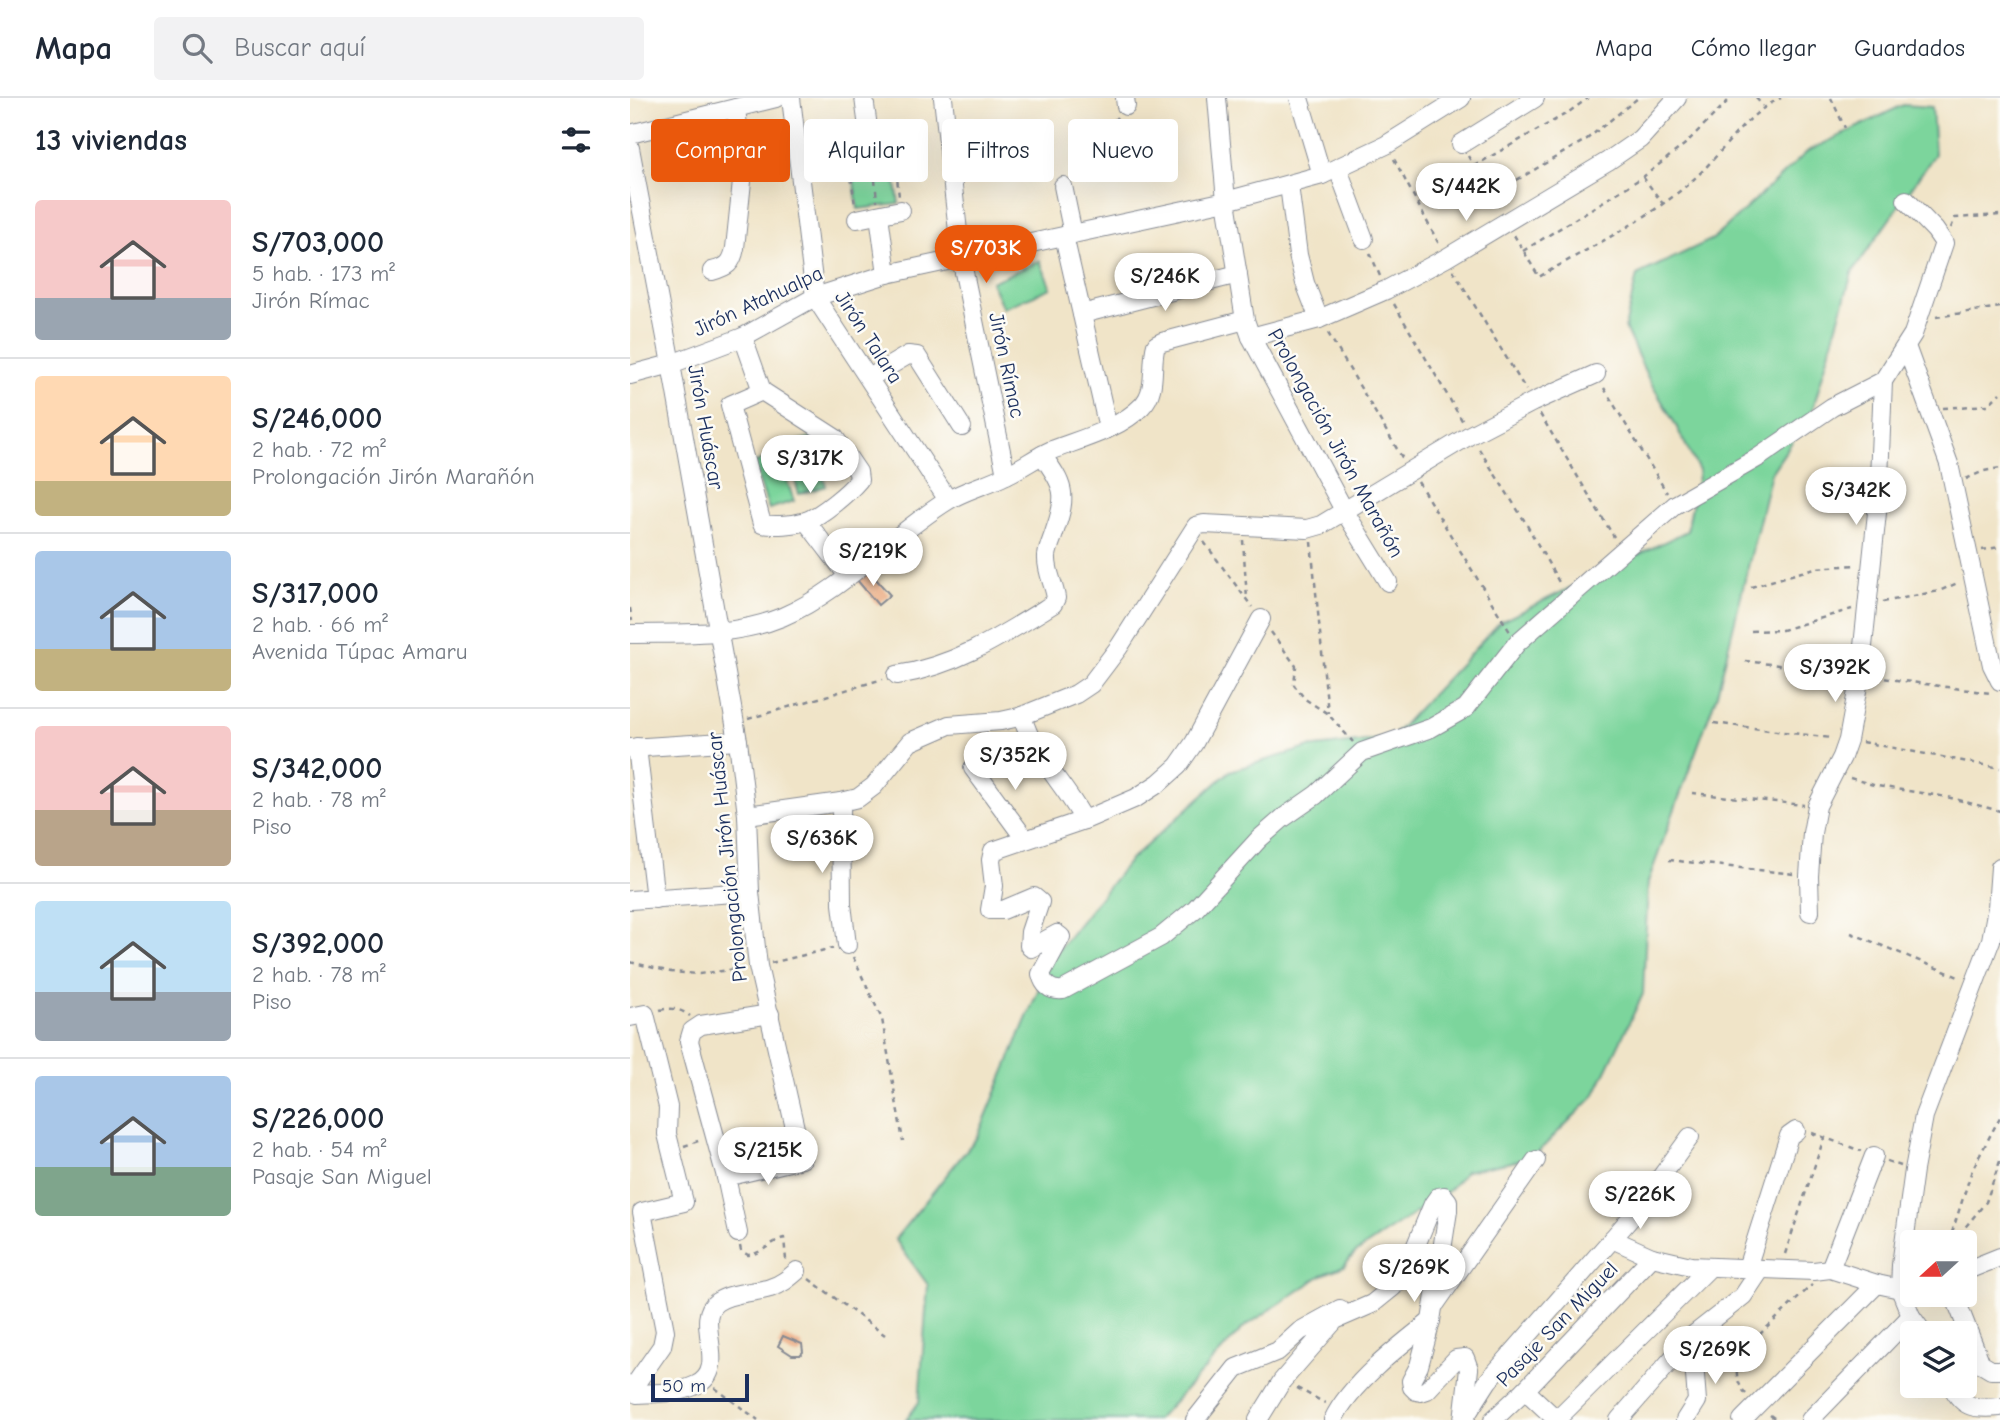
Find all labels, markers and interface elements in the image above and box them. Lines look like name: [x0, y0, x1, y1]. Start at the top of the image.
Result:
search box: [154, 17, 644, 80]
text: Mapa: [35, 29, 112, 67]
icon: search: [178, 29, 216, 67]
text: Buscar aquí: [234, 33, 365, 63]
text: Mapa: [1595, 34, 1653, 62]
text: Cómo llegar: [1691, 34, 1816, 62]
text: Guardados: [1854, 34, 1965, 62]
chip: Comprar: [651, 119, 790, 182]
chip: Alquilar: [804, 119, 928, 182]
chip: Filtros: [942, 119, 1054, 182]
chip: Nuevo: [1068, 119, 1178, 182]
icon: filters: [557, 121, 595, 159]
text: 13 viviendas: [35, 123, 187, 158]
pin: S/442K: [1409, 164, 1523, 223]
text: S/442K: [1432, 172, 1500, 199]
text: S/703,000: [252, 225, 384, 260]
pin: S/703K: [929, 226, 1043, 285]
icon: home: [91, 228, 175, 312]
text: S/703K: [951, 234, 1021, 261]
pin: S/246K: [1108, 254, 1222, 313]
text: 5 hab. · 173 m²: [252, 260, 395, 287]
street label: Jirón Atahualpa: [690, 261, 826, 341]
text: S/246K: [1130, 262, 1200, 289]
street label: Jirón Talara: [830, 286, 908, 388]
text: Jirón Rímac: [252, 287, 370, 314]
street label: Jirón Rímac: [984, 310, 1030, 420]
street label: Prolongación Jirón Marañón: [1263, 324, 1409, 562]
street label: Jirón Huáscar: [683, 363, 729, 492]
text: S/246,000: [252, 401, 383, 436]
icon: home: [91, 404, 175, 488]
text: 2 hab. · 72 m²: [252, 436, 386, 463]
pin: S/317K: [753, 436, 867, 495]
text: S/317K: [777, 444, 843, 471]
text: Prolongación Jirón Marañón: [252, 463, 535, 490]
pin: S/342K: [1799, 468, 1913, 527]
text: S/342K: [1821, 476, 1891, 503]
pin: S/219K: [816, 528, 930, 588]
text: S/219K: [839, 537, 907, 564]
text: S/317,000: [252, 576, 379, 611]
icon: home: [91, 579, 175, 663]
text: 2 hab. · 66 m²: [252, 611, 388, 638]
text: Avenida Túpac Amaru: [252, 638, 467, 665]
pin: S/392K: [1778, 644, 1892, 704]
text: S/392K: [1800, 653, 1870, 680]
street label: Prolongación Jirón Huáscar: [702, 730, 752, 983]
pin: S/352K: [958, 732, 1072, 792]
text: S/352K: [980, 741, 1050, 768]
text: S/342,000: [252, 751, 383, 786]
icon: home: [91, 754, 175, 838]
text: 2 hab. · 78 m²: [252, 786, 386, 813]
text: Piso: [252, 813, 292, 840]
pin: S/636K: [765, 816, 879, 875]
text: S/636K: [787, 824, 857, 851]
text: S/392,000: [252, 926, 384, 961]
icon: home: [91, 929, 175, 1013]
text: 2 hab. · 78 m²: [252, 961, 386, 988]
text: Piso: [252, 988, 292, 1015]
text: S/226,000: [252, 1101, 384, 1136]
icon: home: [91, 1104, 175, 1188]
pin: S/215K: [711, 1128, 825, 1187]
text: 2 hab. · 54 m²: [252, 1136, 387, 1163]
text: S/215K: [734, 1136, 802, 1163]
text: Pasaje San Miguel: [252, 1163, 432, 1190]
pin: S/226K: [1583, 1172, 1697, 1231]
text: S/226K: [1605, 1180, 1675, 1207]
north arrow: [1900, 1230, 1978, 1307]
map controls: [1900, 1230, 1977, 1398]
pin: S/269K: [1357, 1244, 1471, 1304]
text: S/269K: [1378, 1253, 1450, 1280]
street label: Pasaje San Miguel: [1491, 1257, 1623, 1391]
button: layers: [1900, 1321, 1977, 1398]
pin: S/269K: [1658, 1326, 1772, 1386]
text: S/269K: [1679, 1335, 1751, 1362]
scale bar: [651, 1371, 749, 1403]
text: 50 m: [662, 1375, 706, 1397]

